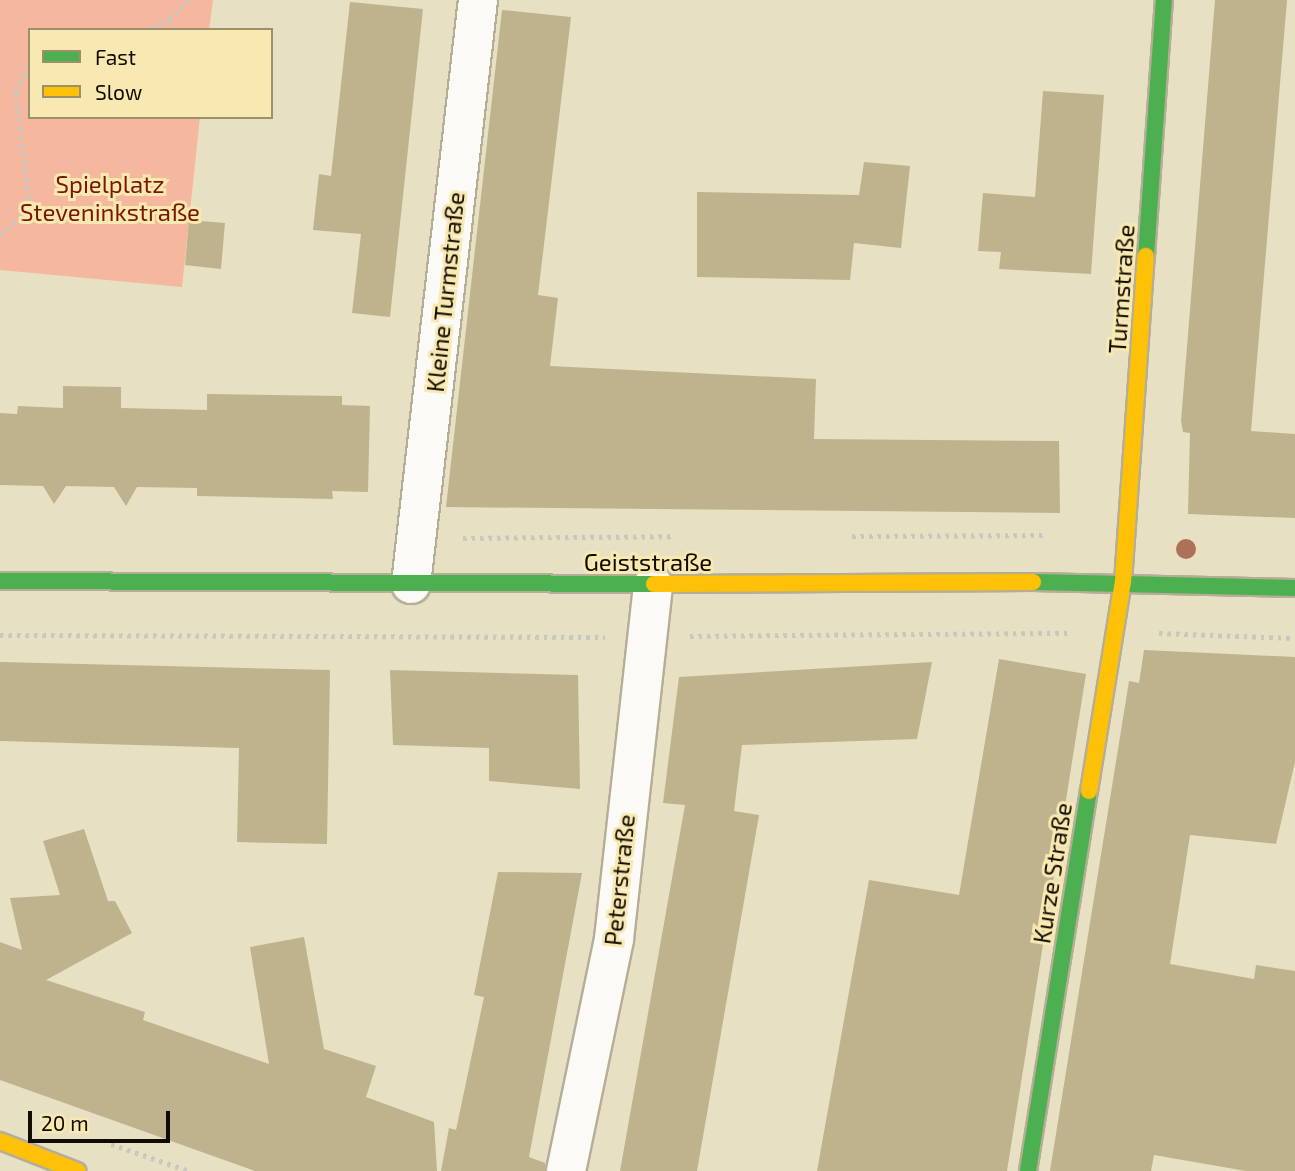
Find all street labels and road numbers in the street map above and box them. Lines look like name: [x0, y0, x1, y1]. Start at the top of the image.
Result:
street label: Kleine Turmstraße: [420, 190, 470, 394]
street label: Turmstraße: [1102, 223, 1140, 355]
street label: Geiststraße: [584, 548, 712, 576]
street label: Kurze Straße: [1027, 801, 1077, 945]
street label: Peterstraße: [598, 813, 640, 947]

